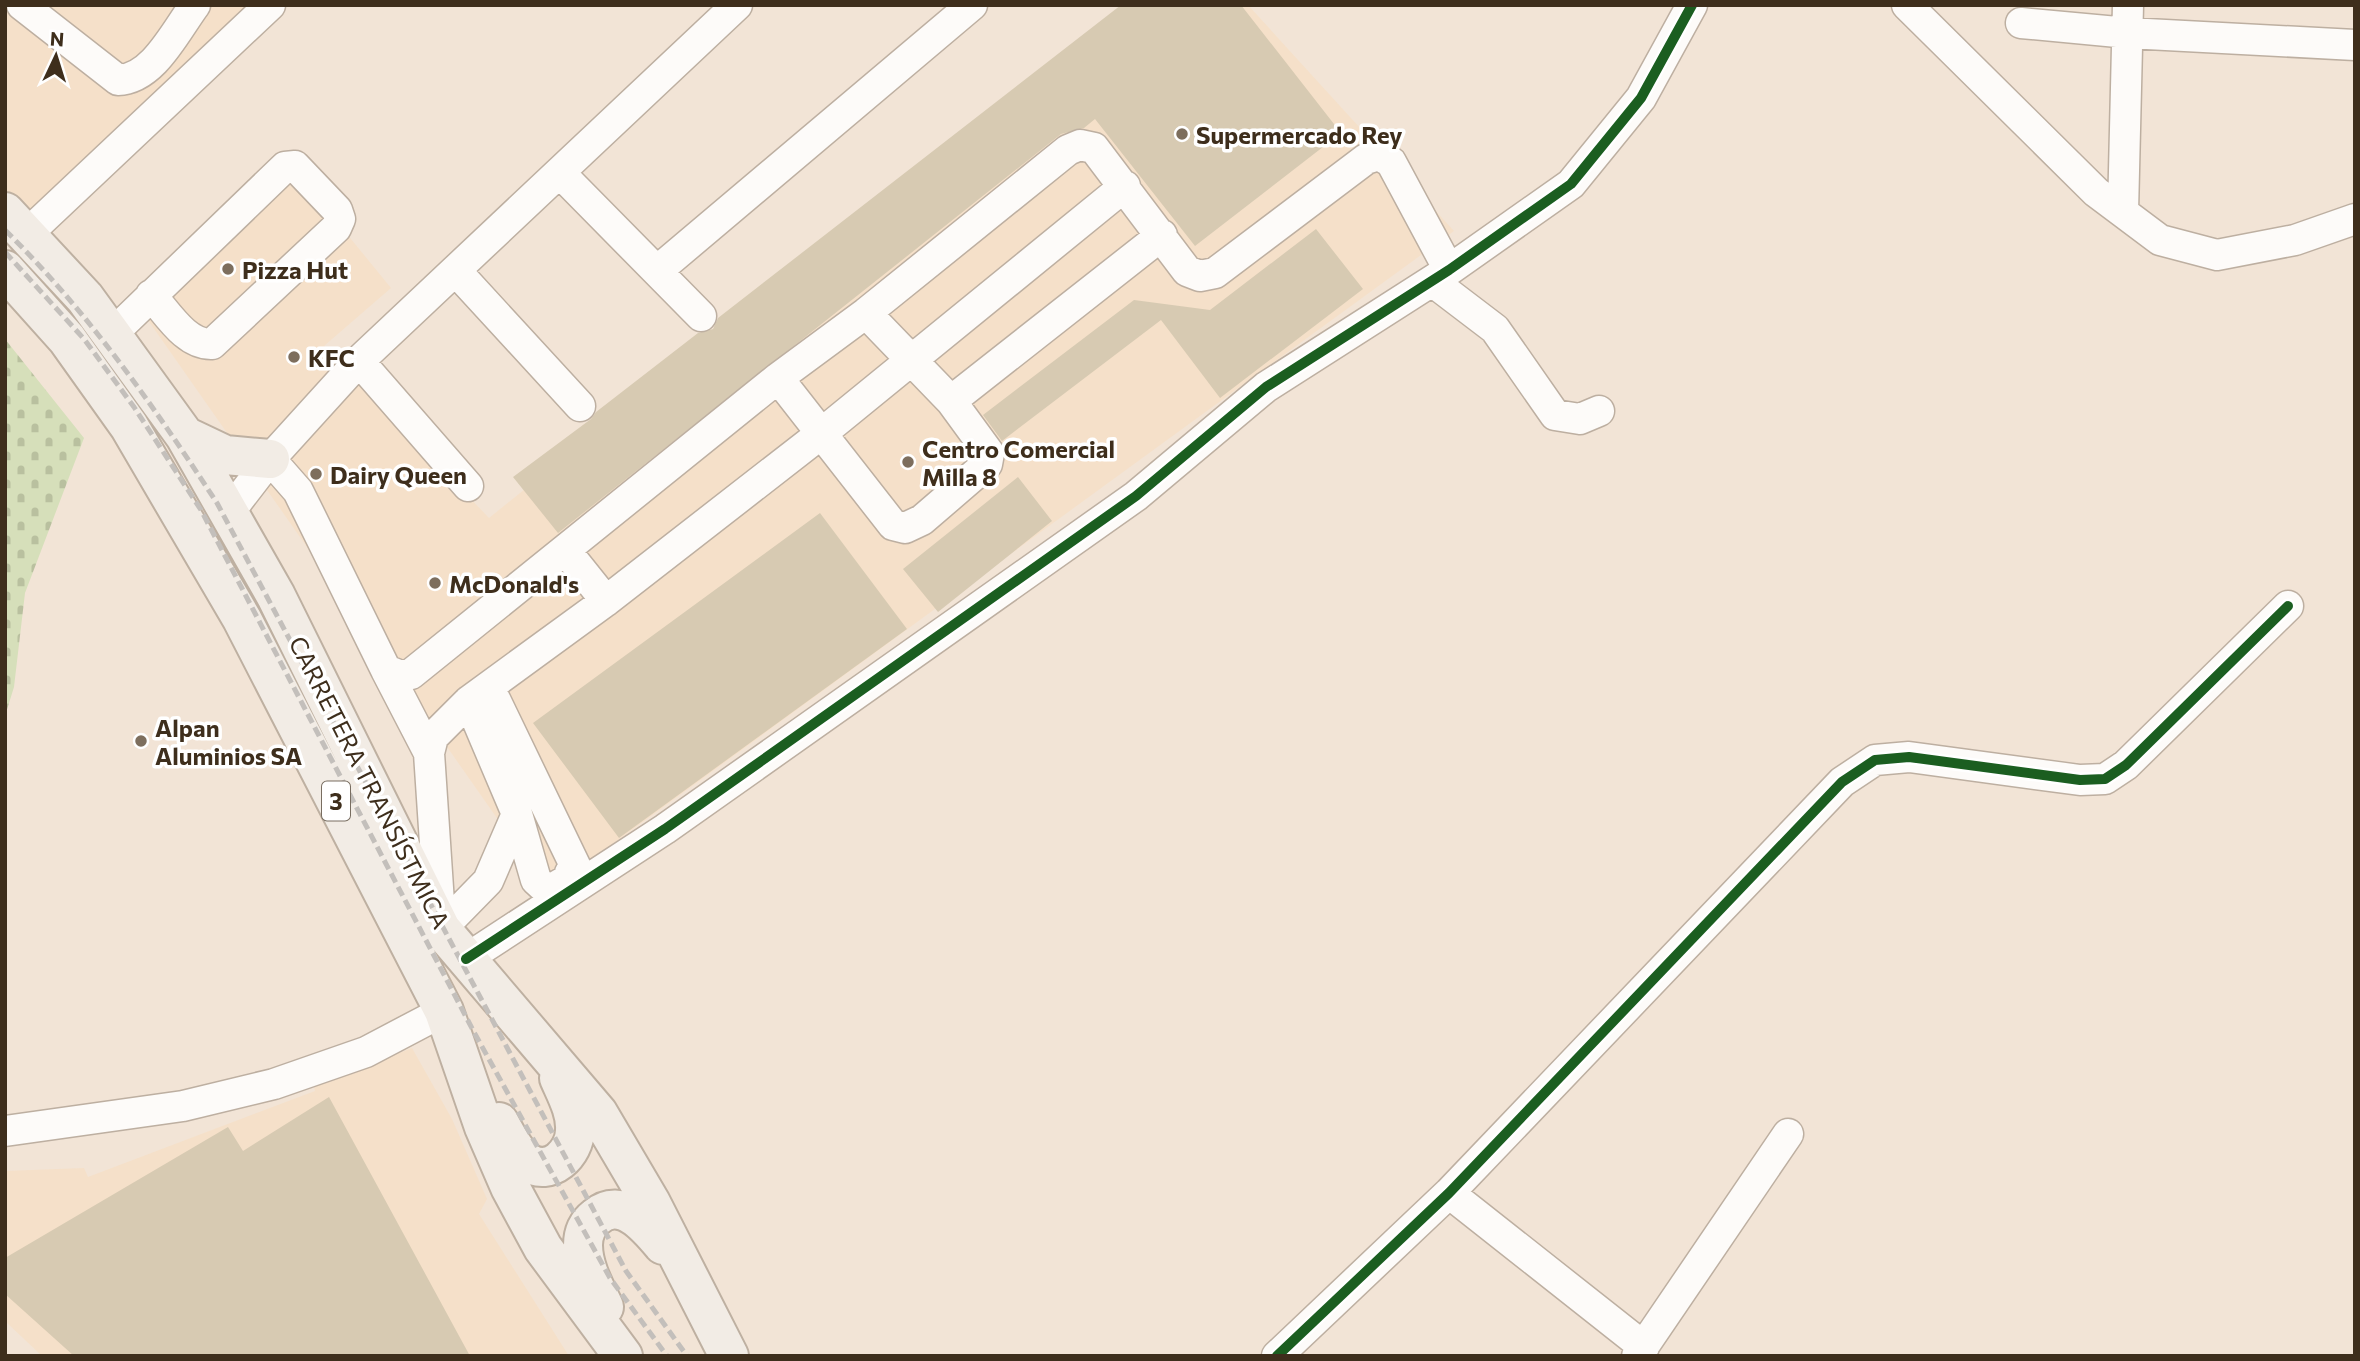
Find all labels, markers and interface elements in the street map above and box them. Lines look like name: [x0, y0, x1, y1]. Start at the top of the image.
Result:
north arrow: [21, 21, 91, 91]
text: N: [49, 27, 65, 51]
place label: Supermercado Rey: [1196, 120, 1402, 149]
marker: Supermercado Rey: [1174, 126, 1190, 142]
place label: Pizza Hut: [242, 255, 348, 284]
marker: Pizza Hut: [220, 261, 236, 277]
place label: KFC: [308, 343, 355, 372]
marker: KFC: [286, 349, 302, 365]
place label: Centro Comercial Milla 8: [922, 434, 1115, 491]
marker: Centro Comercial Milla 8: [900, 454, 916, 470]
place label: Dairy Queen: [330, 460, 467, 489]
marker: Dairy Queen: [308, 466, 324, 482]
place label: McDonald's: [449, 569, 579, 598]
marker: McDonald's: [427, 575, 443, 591]
street label: CARRETERA TRANSÍSTMICA: [283, 631, 457, 933]
place label: Alpan Aluminios SA: [155, 713, 302, 770]
marker: Alpan Aluminios SA: [133, 733, 149, 749]
road number: 3: [322, 782, 350, 820]

